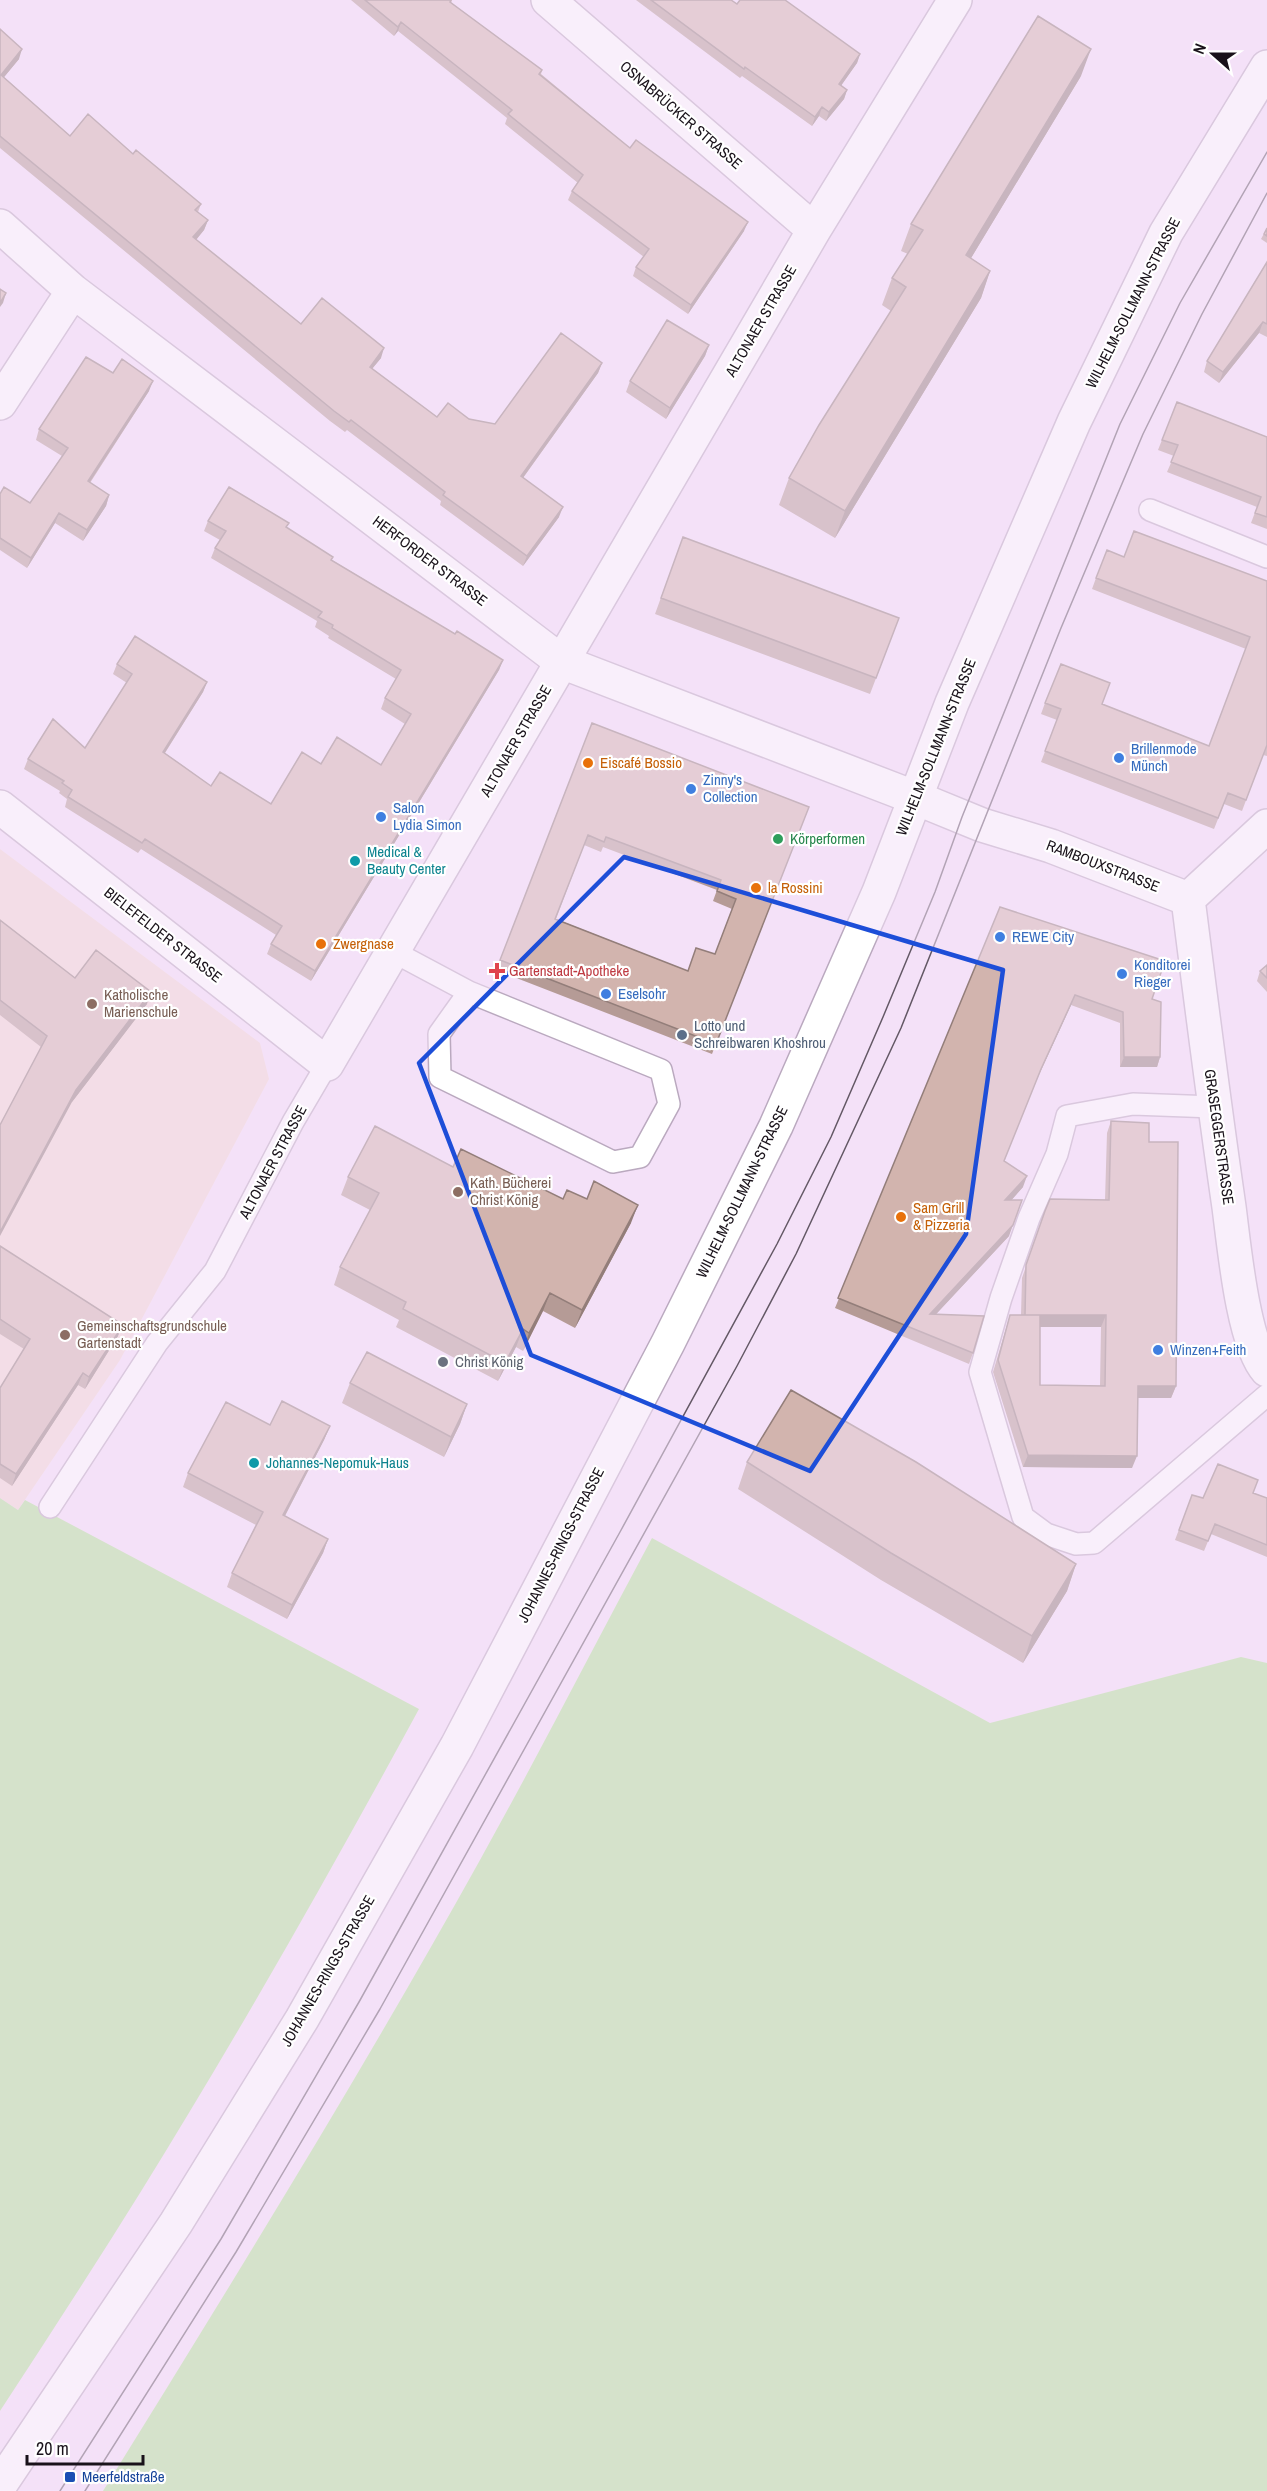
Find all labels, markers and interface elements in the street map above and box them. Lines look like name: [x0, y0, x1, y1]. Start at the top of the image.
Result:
north arrow: [1183, 24, 1243, 84]
text: N: [1187, 40, 1211, 57]
street label: OSNABRÜCKER STRASSE: [616, 56, 747, 174]
street label: WILHELM-SOLLMANN-STRASSE: [1080, 214, 1185, 392]
street label: ALTONAER STRASSE: [719, 261, 801, 381]
street label: HERFORDER STRASSE: [369, 510, 492, 611]
street label: WILHELM-SOLLMANN-STRASSE: [890, 655, 981, 839]
street label: ALTONAER STRASSE: [474, 681, 556, 801]
place label: Brillenmode Münch: [1131, 738, 1197, 776]
marker: Brillenmode Münch: [1112, 751, 1126, 765]
place label: Eiscafé Bossio: [600, 752, 682, 773]
marker: Eiscafé Bossio: [581, 756, 595, 770]
place label: Zinny's Collection: [703, 769, 758, 807]
marker: Zinny's Collection: [684, 782, 698, 796]
place label: Salon Lydia Simon: [393, 797, 462, 835]
marker: Salon Lydia Simon: [374, 810, 388, 824]
place label: Körperformen: [790, 828, 865, 849]
marker: Körperformen: [771, 832, 785, 846]
street label: RAMBOUXSTRASSE: [1044, 834, 1163, 897]
place label: Medical & Beauty Center: [367, 841, 446, 879]
marker: Medical & Beauty Center: [348, 854, 362, 868]
place label: la Rossini: [768, 877, 823, 898]
marker: la Rossini: [749, 881, 763, 895]
street label: BIELEFELDER STRASSE: [100, 882, 227, 987]
place label: REWE City: [1012, 926, 1075, 947]
marker: REWE City: [993, 930, 1007, 944]
place label: Zwergnase: [333, 933, 394, 954]
marker: Zwergnase: [314, 937, 328, 951]
place label: Konditorei Rieger: [1134, 954, 1191, 992]
place label: Gartenstadt-Apotheke: [509, 960, 630, 981]
marker: Gartenstadt-Apotheke: [490, 964, 504, 978]
marker: Konditorei Rieger: [1115, 967, 1129, 981]
place label: Eselsohr: [618, 983, 666, 1004]
place label: Katholische Marienschule: [104, 984, 178, 1022]
marker: Eselsohr: [599, 987, 613, 1001]
marker: Katholische Marienschule: [85, 997, 99, 1011]
place label: Lotto und Schreibwaren Khoshrou: [694, 1015, 826, 1053]
marker: Lotto und Schreibwaren Khoshrou: [675, 1028, 689, 1042]
street label: GRASEGGERSTRASSE: [1200, 1068, 1239, 1206]
street label: ALTONAER STRASSE: [233, 1101, 311, 1223]
street label: WILHELM-SOLLMANN-STRASSE: [691, 1102, 792, 1281]
place label: Kath. Bücherei Christ König: [470, 1172, 551, 1210]
marker: Kath. Bücherei Christ König: [451, 1185, 465, 1199]
place label: Sam Grill & Pizzeria: [913, 1197, 970, 1235]
marker: Sam Grill & Pizzeria: [894, 1210, 908, 1224]
place label: Gemeinschaftsgrundschule Gartenstadt: [77, 1315, 227, 1353]
marker: Gemeinschaftsgrundschule Gartenstadt: [58, 1328, 72, 1342]
place label: Winzen+Feith: [1170, 1339, 1246, 1360]
marker: Winzen+Feith: [1151, 1343, 1165, 1357]
place label: Christ König: [455, 1351, 524, 1372]
marker: Christ König: [436, 1355, 450, 1369]
place label: Johannes-Nepomuk-Haus: [266, 1452, 409, 1473]
marker: Johannes-Nepomuk-Haus: [247, 1456, 261, 1470]
street label: JOHANNES-RINGS-STRASSE: [512, 1464, 609, 1626]
street label: JOHANNES-RINGS-STRASSE: [276, 1891, 380, 2050]
scale bar: [27, 2428, 142, 2466]
text: 20 m: [36, 2436, 69, 2461]
place label: Meerfeldstraße: [82, 2466, 165, 2487]
marker: Meerfeldstraße: [63, 2470, 77, 2484]

